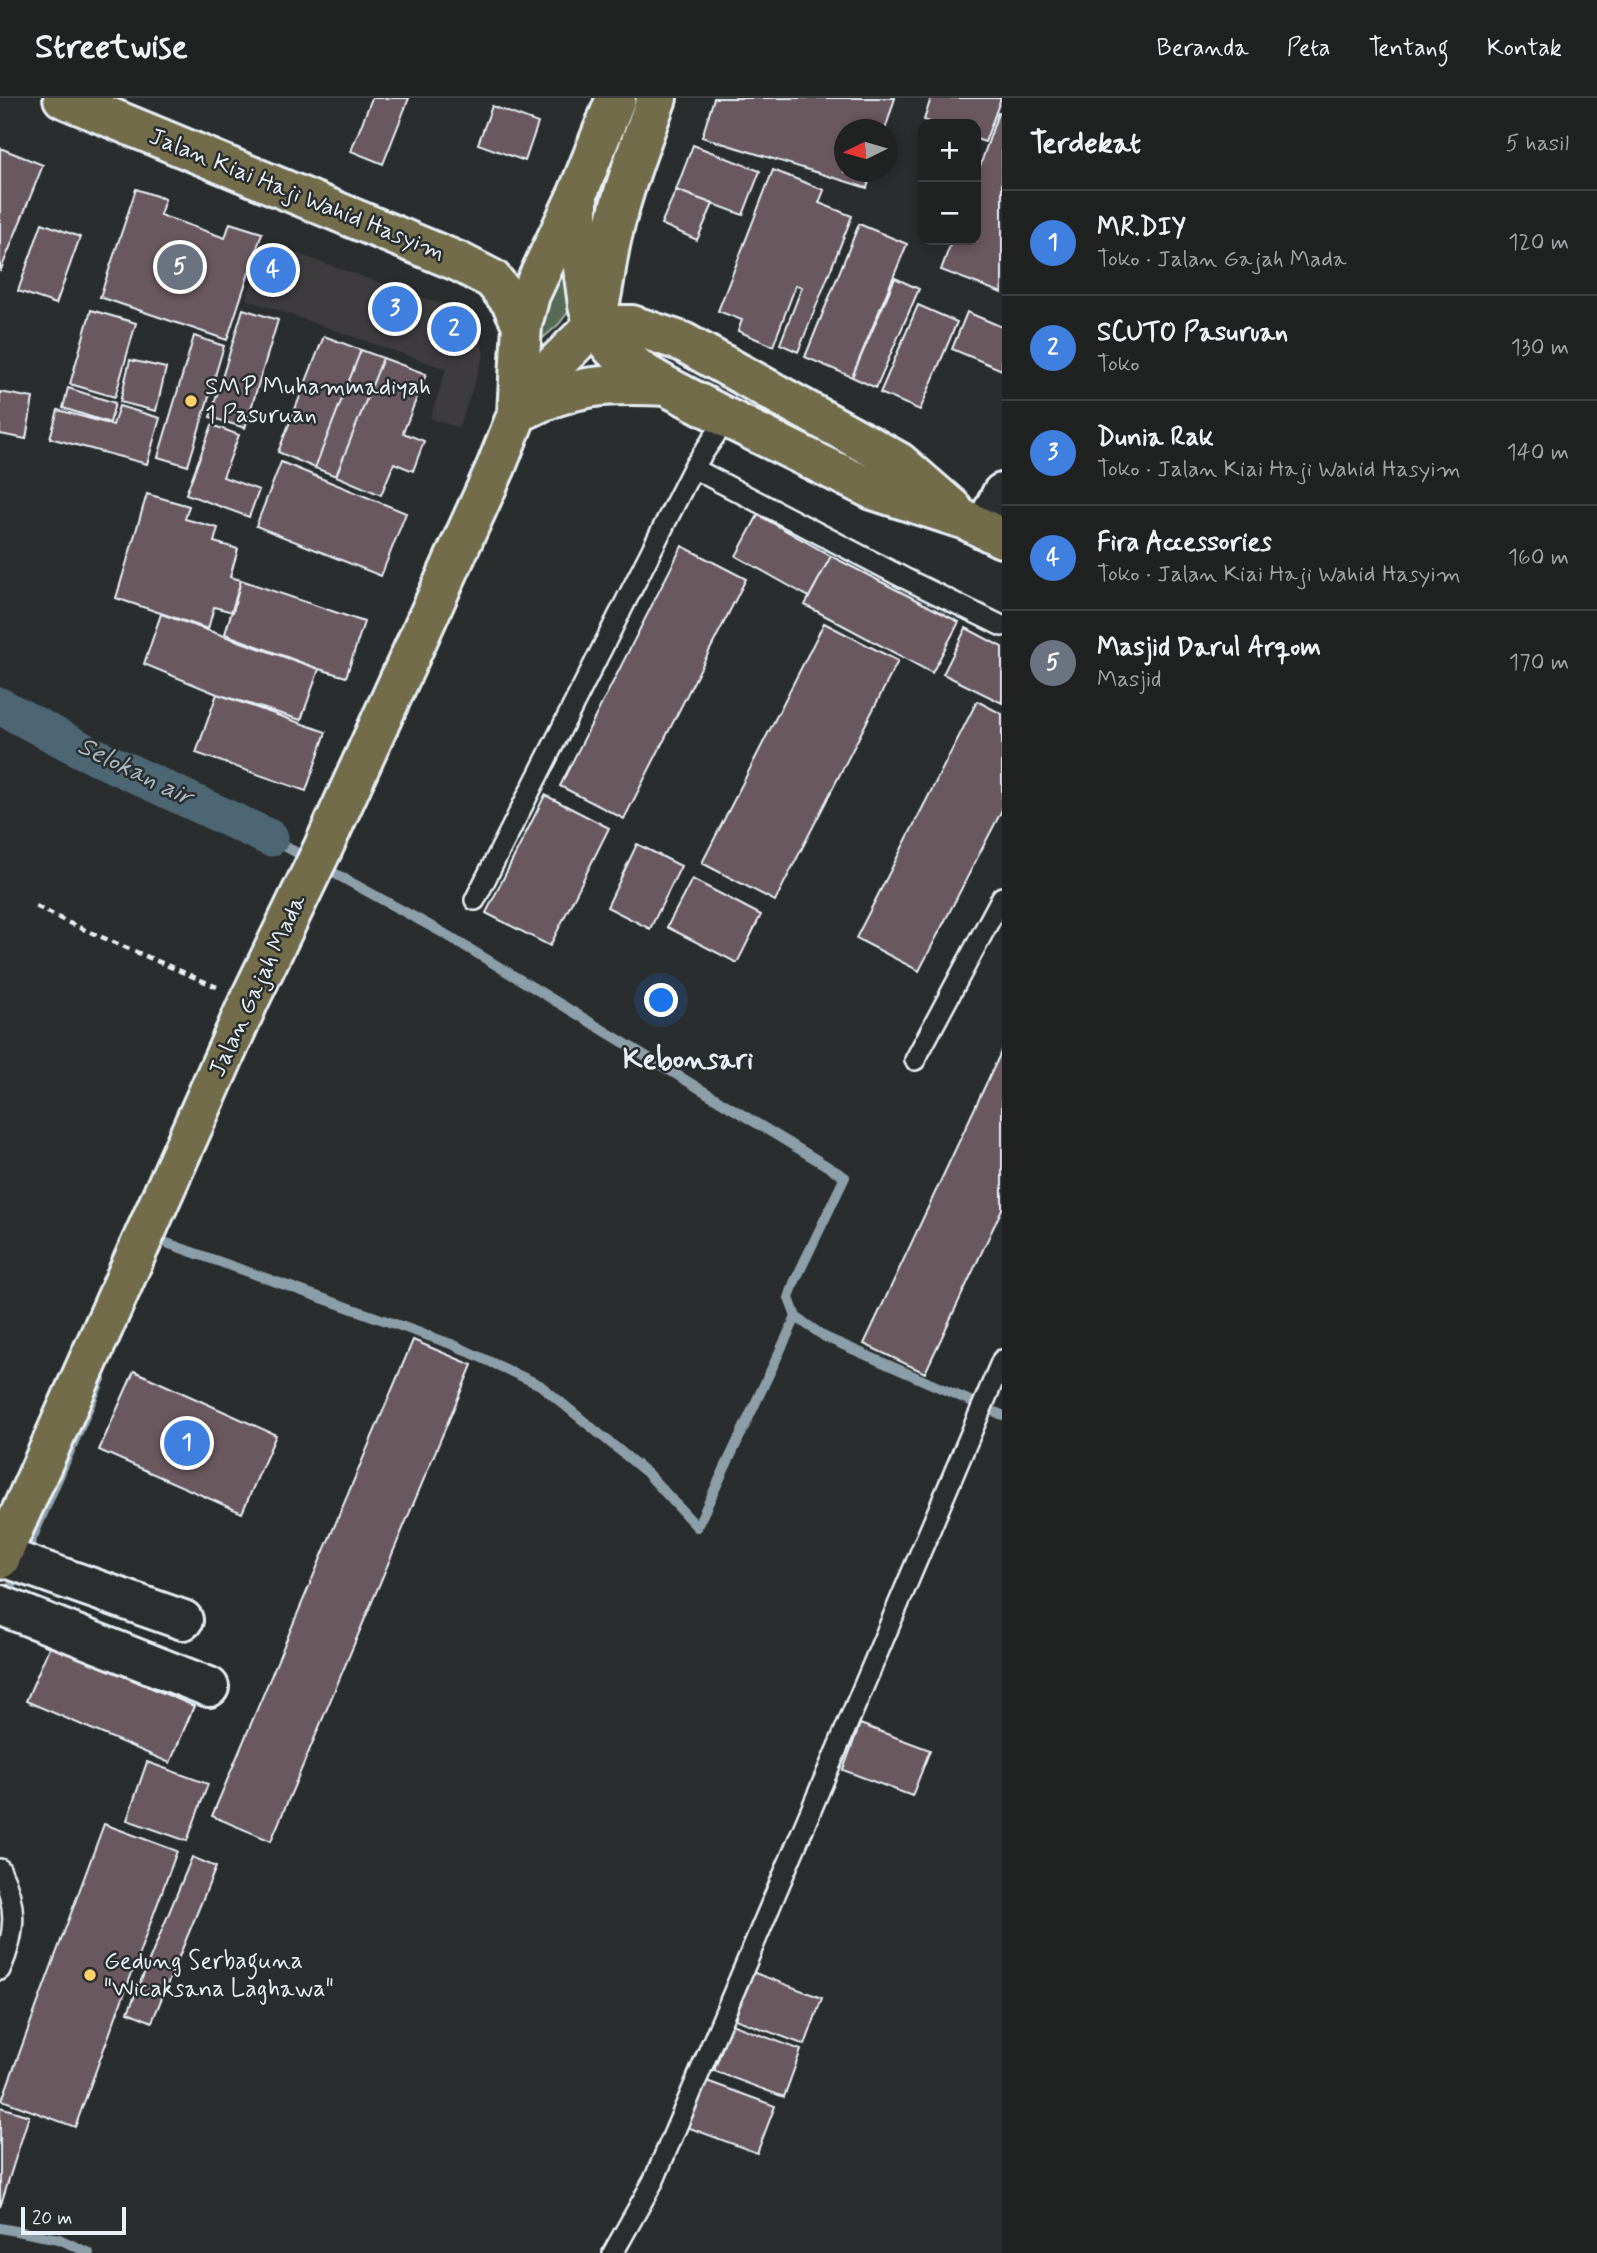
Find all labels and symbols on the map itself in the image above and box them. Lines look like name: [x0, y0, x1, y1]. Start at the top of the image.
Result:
north arrow: [834, 119, 897, 182]
street label: Jalan Kiai Haji Wahid Hasyim: [144, 121, 450, 269]
pin: 5: [157, 241, 203, 293]
pin: 4: [250, 244, 296, 296]
pin: 3: [372, 283, 418, 335]
pin: 2: [431, 303, 477, 355]
place label: SMP Muhammadiyah 1 Pasuruan: [205, 372, 431, 431]
marker: SMP Muhammadiyah 1 Pasuruan: [183, 393, 199, 409]
water label: Selokan air: [72, 730, 201, 816]
street label: Jalan Gajah Mada: [202, 889, 314, 1082]
your location: [644, 983, 678, 1017]
district label: Kebonsari: [623, 1042, 753, 1079]
pin: 1: [164, 1417, 210, 1469]
place label: Gedung Serbaguna "Wicaksana Laghawa": [104, 1946, 334, 2005]
marker: Gedung Serbaguna "Wicaksana Laghawa": [82, 1967, 98, 1983]
scale bar: [21, 2204, 126, 2236]

